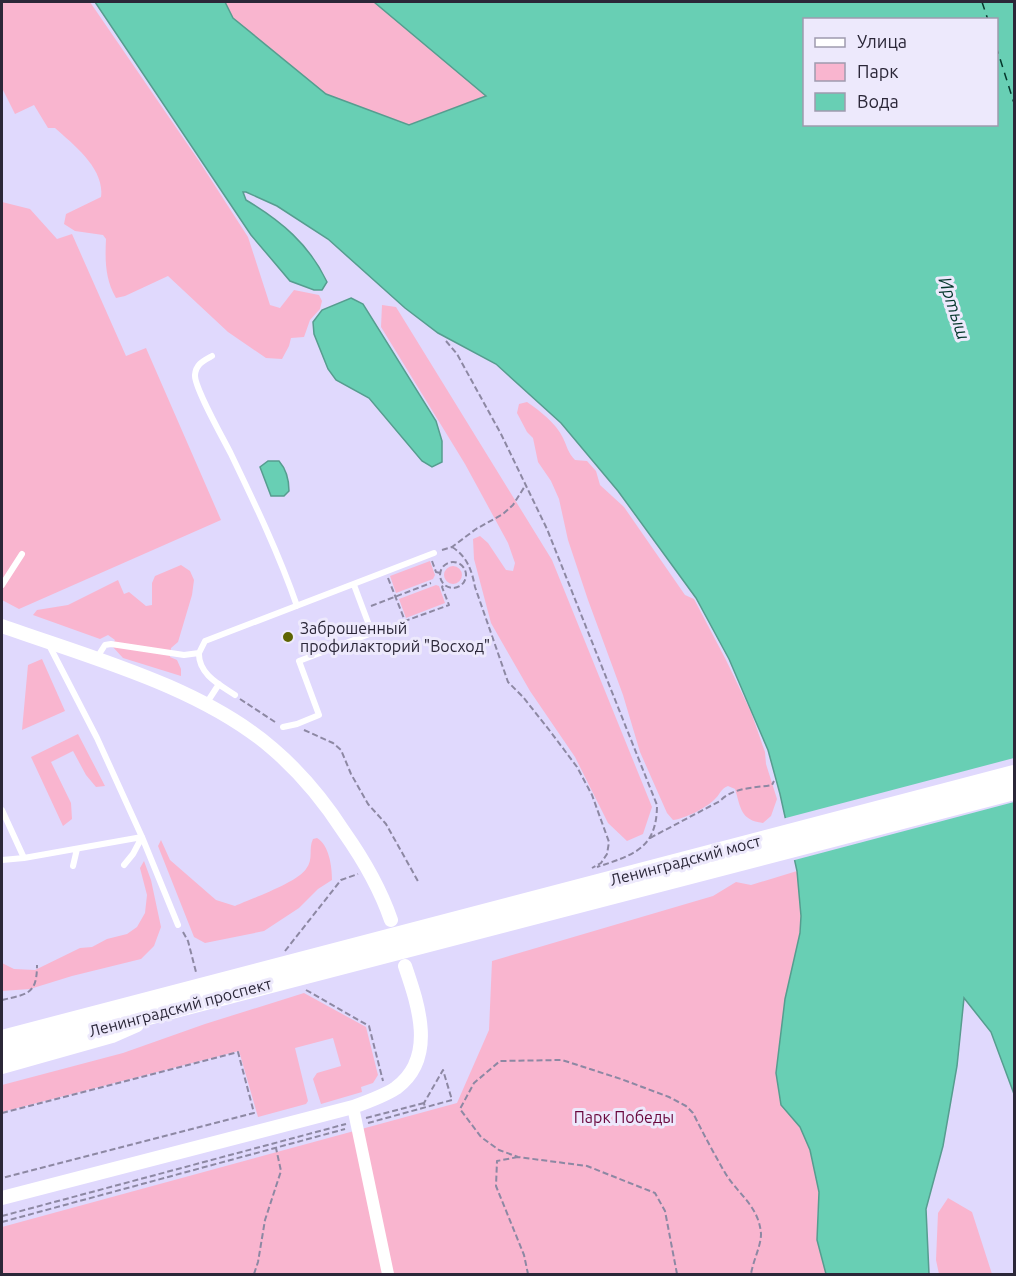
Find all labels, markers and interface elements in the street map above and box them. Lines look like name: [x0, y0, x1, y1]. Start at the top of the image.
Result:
legend: [803, 18, 998, 126]
text: Улица: [857, 31, 907, 51]
text: Парк: [857, 61, 898, 81]
text: Вода: [857, 91, 899, 111]
water label: Иртыш: [935, 274, 975, 342]
place label: Заброшенный профилакторий "Восход": [300, 619, 490, 655]
marker: Заброшенный профилакторий "Восход": [281, 630, 295, 644]
street label: Ленинградский мост: [608, 831, 762, 889]
street label: Ленинградский проспект: [87, 974, 273, 1040]
park label: Парк Победы: [574, 1108, 674, 1126]

